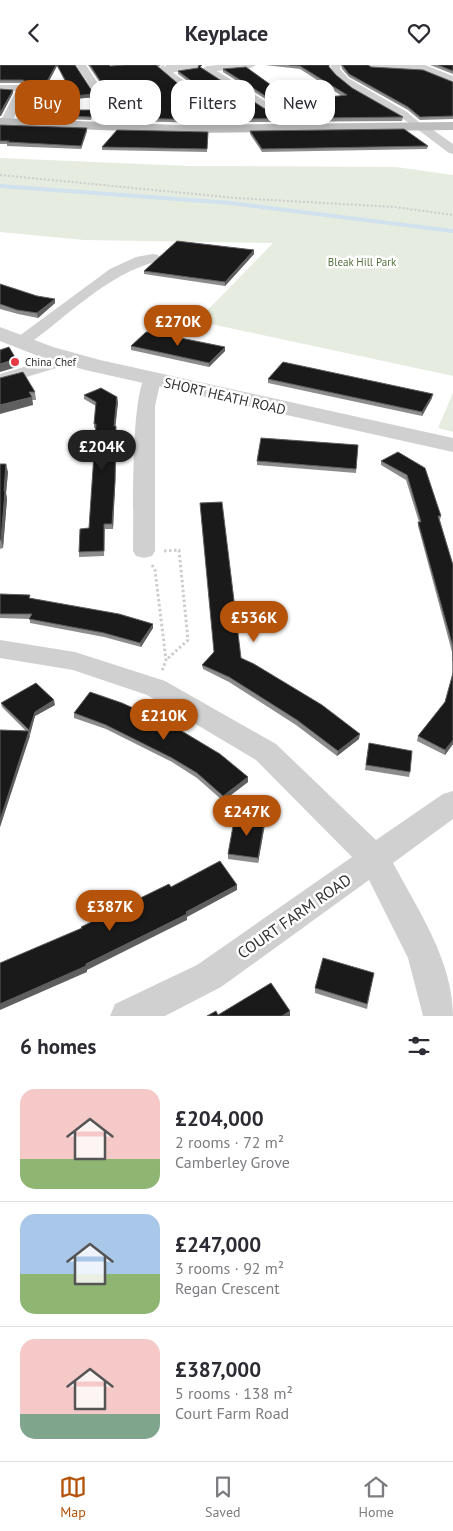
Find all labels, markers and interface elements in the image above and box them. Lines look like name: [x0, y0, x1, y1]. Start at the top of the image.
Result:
icon: back: [20, 19, 48, 47]
text: Keyplace: [185, 19, 268, 47]
icon: heart: [405, 19, 433, 47]
chip: Buy: [15, 80, 80, 125]
chip: Rent: [90, 80, 161, 125]
chip: Filters: [171, 80, 255, 125]
chip: New: [265, 80, 335, 125]
park label: Bleak Hill Park: [328, 255, 397, 269]
pin: £270K: [143, 305, 213, 347]
text: £270K: [155, 311, 201, 331]
place label: China Chef: [25, 355, 77, 369]
marker: China Chef: [9, 356, 21, 368]
street label: SHORT HEATH ROAD: [162, 373, 288, 419]
pin: £204K: [67, 429, 137, 472]
text: £204K: [79, 436, 125, 456]
pin: £536K: [219, 601, 289, 643]
text: £536K: [231, 607, 277, 627]
pin: £210K: [129, 699, 199, 741]
text: £210K: [141, 705, 187, 725]
pin: £247K: [212, 795, 282, 837]
text: £247K: [224, 801, 270, 821]
street label: COURT FARM ROAD: [233, 869, 355, 963]
pin: £387K: [75, 889, 145, 932]
text: £387K: [87, 896, 133, 916]
icon: filters: [405, 1032, 433, 1060]
text: 6 homes: [20, 1033, 96, 1060]
text: £204,000: [175, 1105, 264, 1132]
icon: home: [60, 1109, 120, 1169]
text: 2 rooms · 72 m²: [175, 1132, 284, 1152]
text: Camberley Grove: [175, 1152, 290, 1172]
text: £247,000: [175, 1231, 261, 1258]
icon: home: [60, 1234, 120, 1294]
text: 3 rooms · 92 m²: [175, 1258, 284, 1278]
text: Regan Crescent: [175, 1278, 280, 1298]
text: £387,000: [175, 1356, 261, 1383]
icon: home: [60, 1359, 120, 1419]
text: 5 rooms · 138 m²: [175, 1383, 293, 1403]
text: Court Farm Road: [175, 1403, 289, 1423]
tab: Map: [59, 1473, 87, 1521]
tab: Saved: [205, 1473, 241, 1521]
tab: Home: [359, 1473, 394, 1521]

